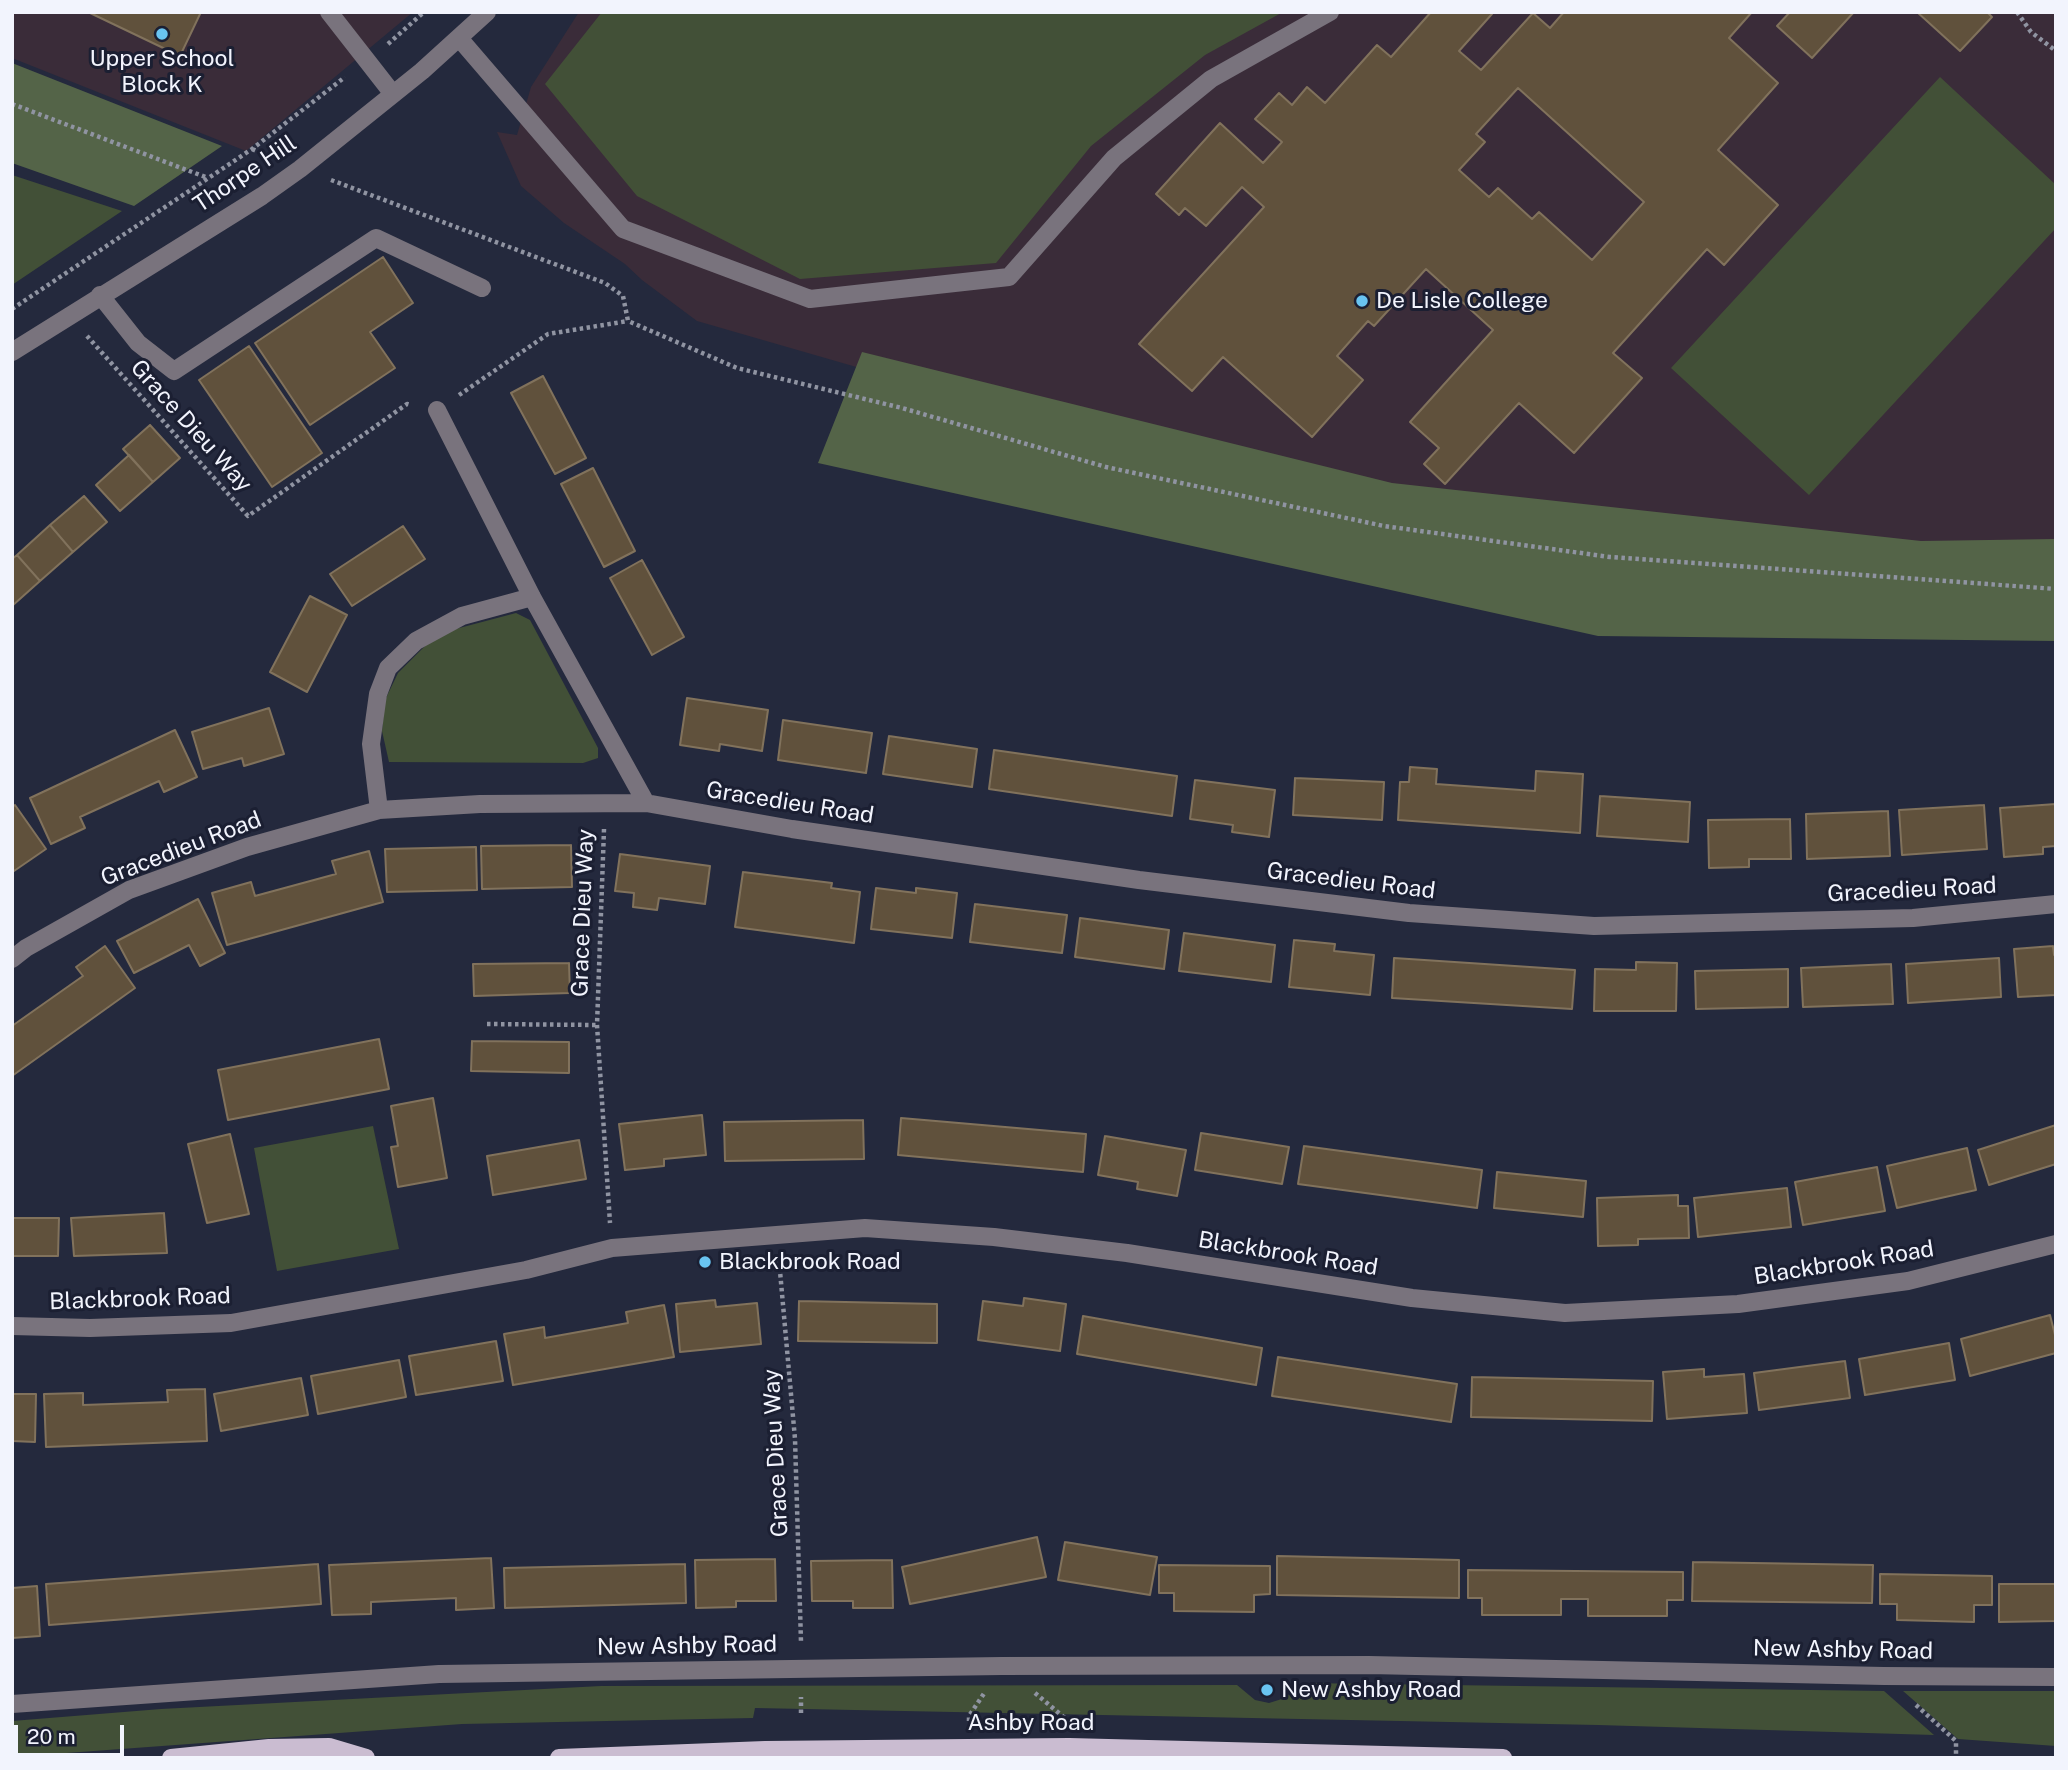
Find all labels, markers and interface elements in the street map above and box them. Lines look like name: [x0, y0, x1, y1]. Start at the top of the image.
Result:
marker: Upper School Block K: [154, 26, 170, 42]
place label: Upper School Block K: [89, 45, 235, 99]
street label: Thorpe Hill: [188, 129, 302, 219]
place label: De Lisle College: [1376, 287, 1548, 315]
marker: De Lisle College: [1354, 293, 1370, 309]
street label: Grace Dieu Way: [124, 354, 258, 498]
street label: Gracedieu Road: [704, 776, 876, 830]
street label: Gracedieu Road: [97, 806, 265, 892]
street label: Grace Dieu Way: [566, 828, 600, 998]
street label: Gracedieu Road: [1265, 857, 1437, 905]
street label: Gracedieu Road: [1827, 872, 1997, 908]
street label: Blackbrook Road: [1196, 1226, 1380, 1282]
street label: Blackbrook Road: [1752, 1235, 1936, 1291]
place label: Blackbrook Road: [719, 1248, 901, 1276]
marker: Blackbrook Road: [697, 1254, 713, 1270]
street label: Blackbrook Road: [49, 1282, 231, 1316]
street label: Grace Dieu Way: [758, 1368, 794, 1538]
street label: New Ashby Road: [597, 1631, 777, 1661]
street label: New Ashby Road: [1753, 1635, 1933, 1665]
place label: New Ashby Road: [1281, 1676, 1461, 1704]
marker: New Ashby Road: [1259, 1682, 1275, 1698]
street label: Ashby Road: [968, 1709, 1094, 1737]
scale bar: [18, 1710, 128, 1754]
text: 20 m: [27, 1724, 76, 1749]

